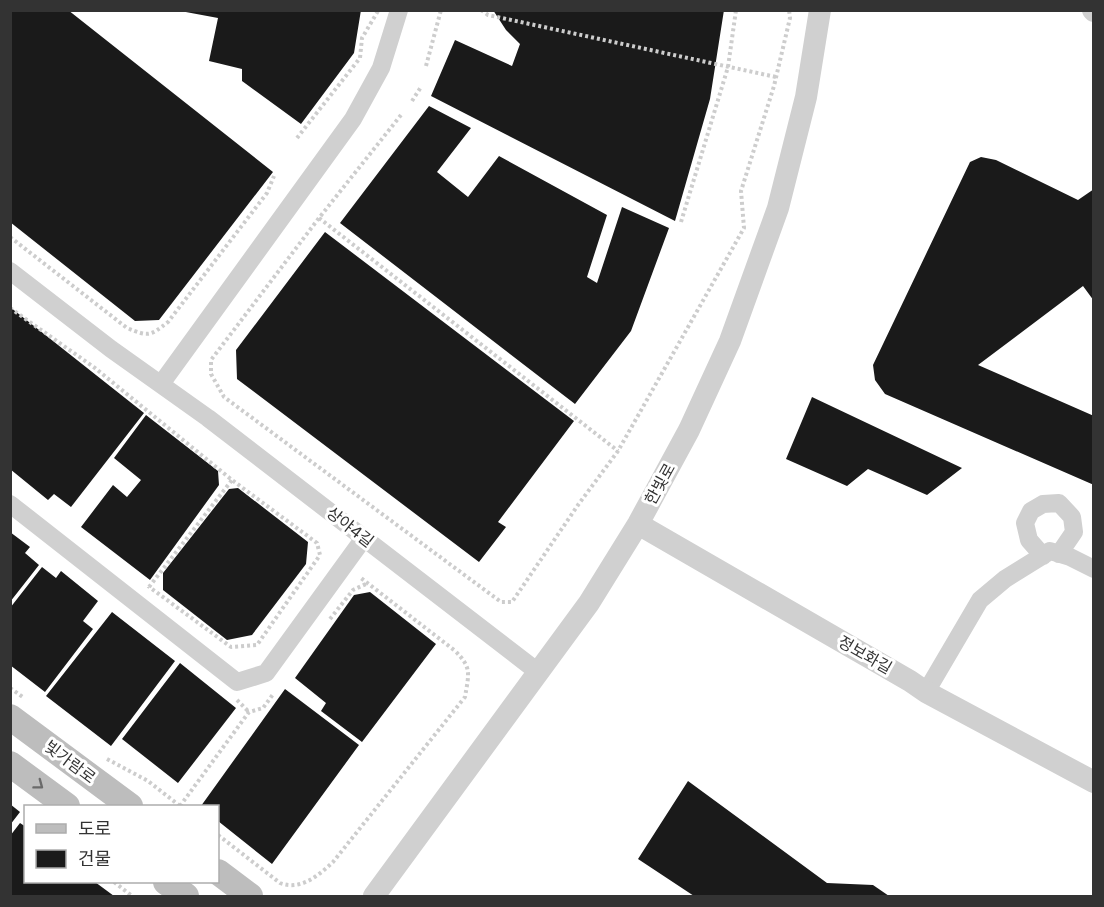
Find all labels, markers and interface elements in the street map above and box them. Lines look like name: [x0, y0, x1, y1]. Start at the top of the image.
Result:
street label: 한빛로: [639, 459, 681, 509]
street label: 상야4길: [322, 501, 378, 553]
street label: 정보화길: [834, 630, 896, 680]
street label: 빛가람로: [40, 735, 101, 789]
one-way arrow: [32, 778, 43, 789]
legend: [24, 805, 219, 883]
text: 도로: [78, 816, 111, 841]
text: 건물: [78, 846, 111, 871]

